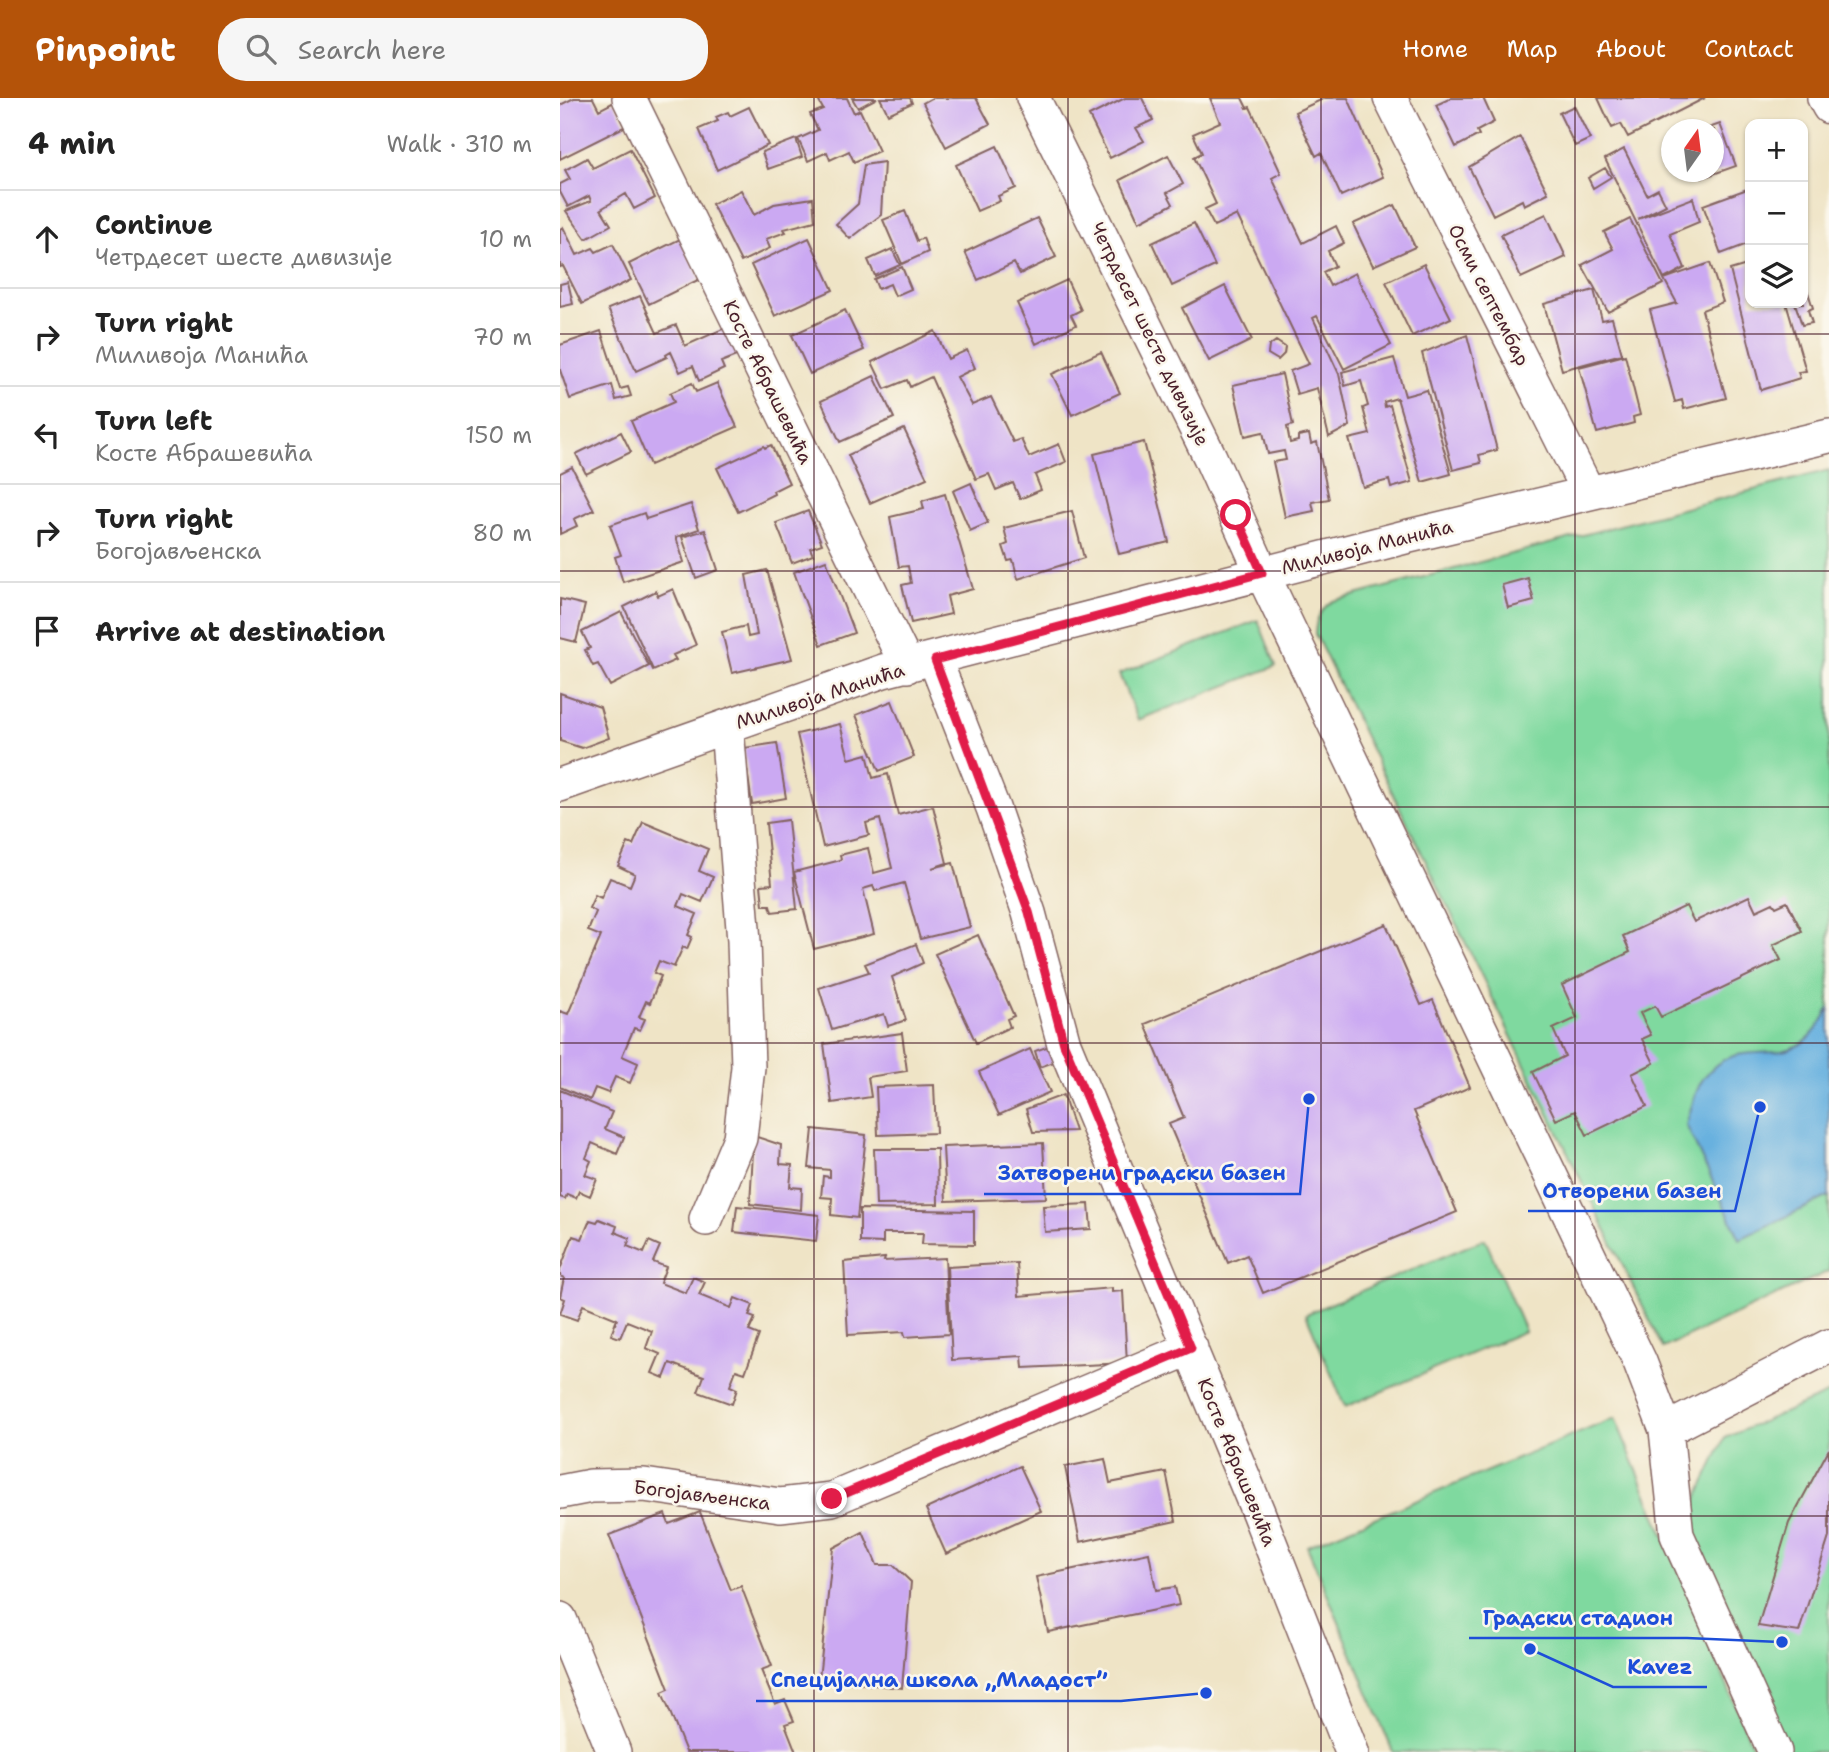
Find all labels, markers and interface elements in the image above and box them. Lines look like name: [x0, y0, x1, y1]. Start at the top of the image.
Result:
search box: [218, 18, 708, 81]
text: Pinpoint: [35, 27, 176, 72]
icon: search: [242, 30, 280, 68]
text: Search here: [298, 32, 446, 67]
text: Home: [1402, 33, 1468, 65]
text: Map: [1506, 33, 1558, 65]
text: About: [1596, 33, 1666, 65]
text: Contact: [1704, 33, 1794, 65]
north arrow: [1661, 119, 1724, 182]
map controls: [1745, 119, 1808, 308]
button: +: [1745, 119, 1808, 182]
text: 4 min: [28, 123, 115, 164]
text: Walk · 310 m: [387, 129, 532, 159]
button: −: [1745, 182, 1808, 245]
text: Continue: [95, 207, 213, 242]
street label: Четрдесет шесте дивизије: [1085, 218, 1215, 450]
icon: ahead: [28, 220, 66, 258]
street label: Осми септембар: [1443, 220, 1535, 370]
text: 10 m: [479, 224, 532, 254]
text: Четрдесет шесте дивизије: [95, 242, 393, 272]
button: layers: [1745, 245, 1808, 308]
street label: Косте Абрашевића: [717, 296, 819, 468]
text: Turn right: [95, 305, 233, 340]
icon: right: [28, 318, 66, 356]
text: 70 m: [473, 322, 532, 352]
text: Миливоја Манића: [95, 340, 308, 370]
text: Turn left: [95, 403, 212, 438]
icon: left: [28, 416, 66, 454]
text: 150 m: [465, 420, 532, 450]
text: Косте Абрашевића: [95, 438, 312, 468]
route start: [1220, 499, 1251, 530]
text: Turn right: [95, 501, 233, 536]
icon: right: [28, 514, 66, 552]
street label: Миливоја Манића: [1279, 514, 1456, 580]
text: 80 m: [473, 518, 532, 548]
text: Богојављенска: [95, 536, 261, 566]
icon: arrive: [28, 612, 66, 650]
text: Arrive at destination: [95, 614, 385, 649]
street label: Миливоја Манића: [732, 657, 908, 735]
callout: Затворени градски базен: [984, 1152, 1300, 1194]
text: Затворени градски базен: [998, 1159, 1286, 1187]
callout: Отворени базен: [1528, 1169, 1735, 1211]
text: Отворени базен: [1542, 1177, 1722, 1205]
street label: Косте Абрашевића: [1192, 1374, 1282, 1550]
street label: Богојављенска: [632, 1474, 772, 1516]
route end: [816, 1483, 847, 1514]
callout: Градски стадион: [1469, 1596, 1687, 1638]
text: Градски стадион: [1483, 1604, 1673, 1632]
callout: Kavez: [1613, 1645, 1707, 1687]
text: Kavez: [1627, 1653, 1693, 1681]
callout: Специјална школа „Младост”: [756, 1659, 1121, 1701]
text: Специјална школа „Младост”: [771, 1666, 1108, 1694]

